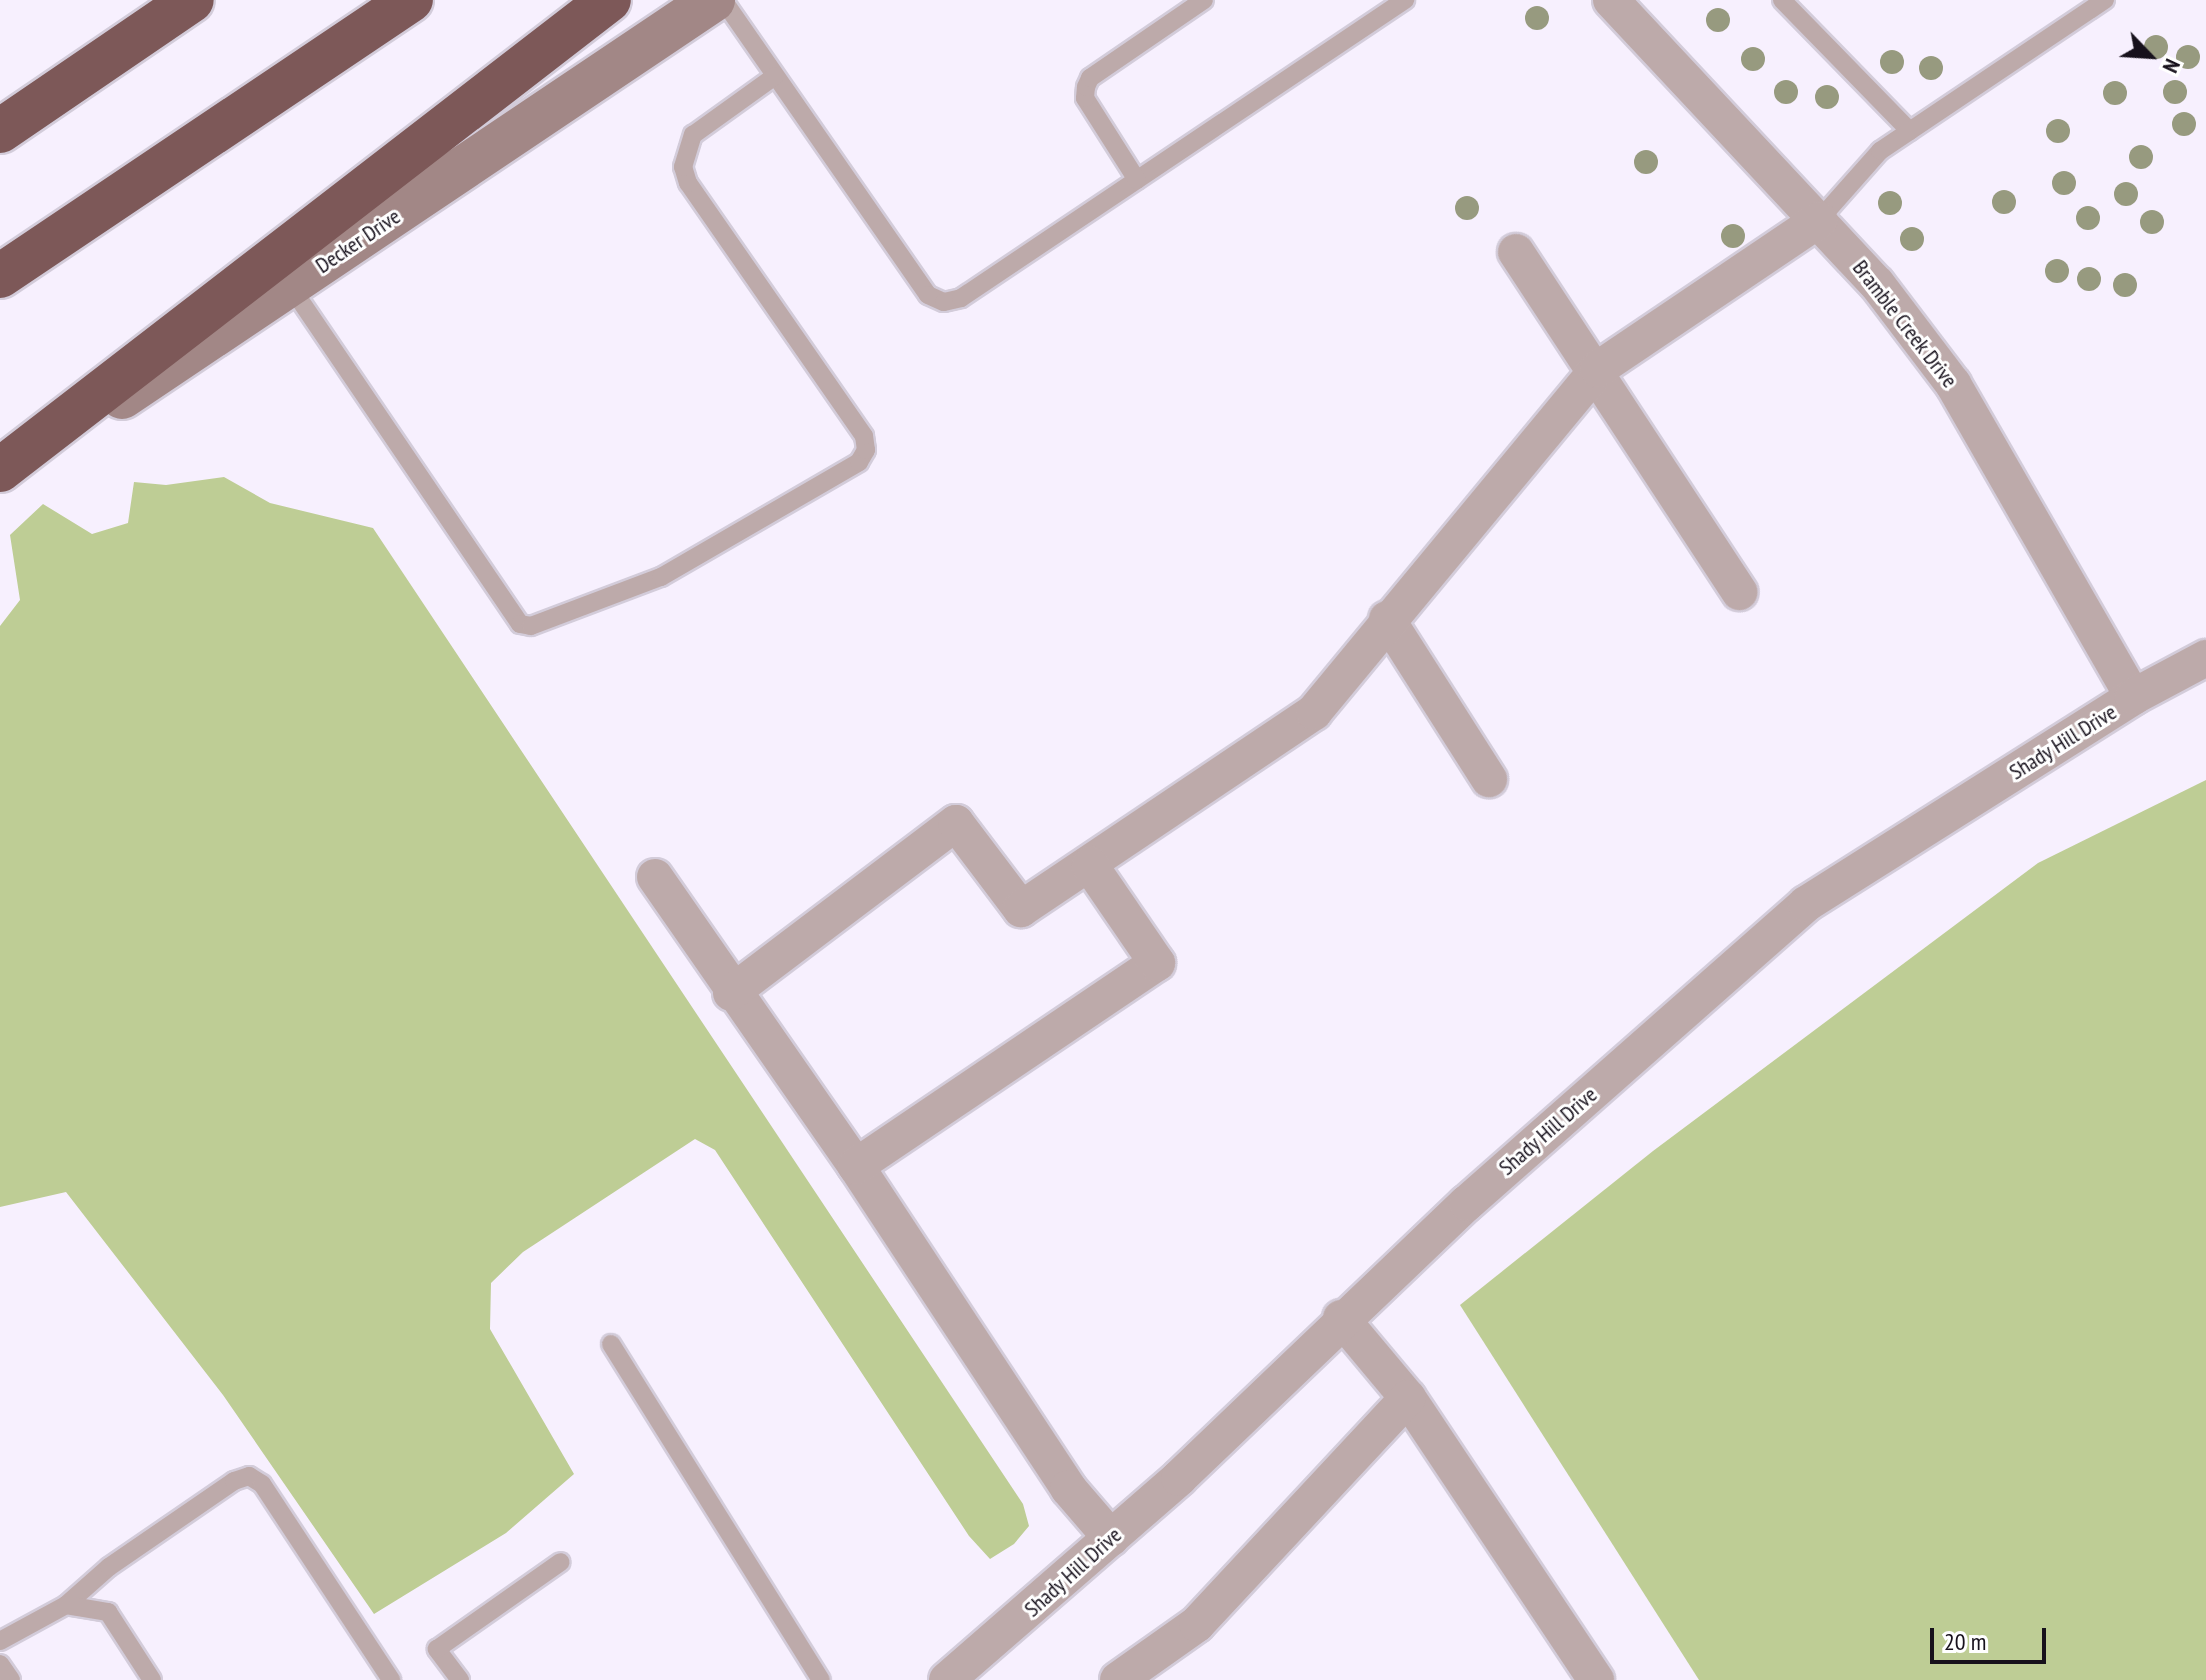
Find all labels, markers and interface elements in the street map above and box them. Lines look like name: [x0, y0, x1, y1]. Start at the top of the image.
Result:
north arrow: [2110, 16, 2190, 96]
text: N: [2157, 55, 2187, 77]
street label: Decker Drive: [311, 203, 405, 279]
street label: Bramble Creek Drive: [1847, 255, 1963, 393]
street label: Shady Hill Drive: [2004, 699, 2122, 785]
street label: Shady Hill Drive: [1493, 1081, 1603, 1181]
street label: Shady Hill Drive: [1019, 1521, 1127, 1623]
scale bar: [1934, 1612, 2050, 1662]
text: 20 m: [1944, 1626, 1986, 1657]

